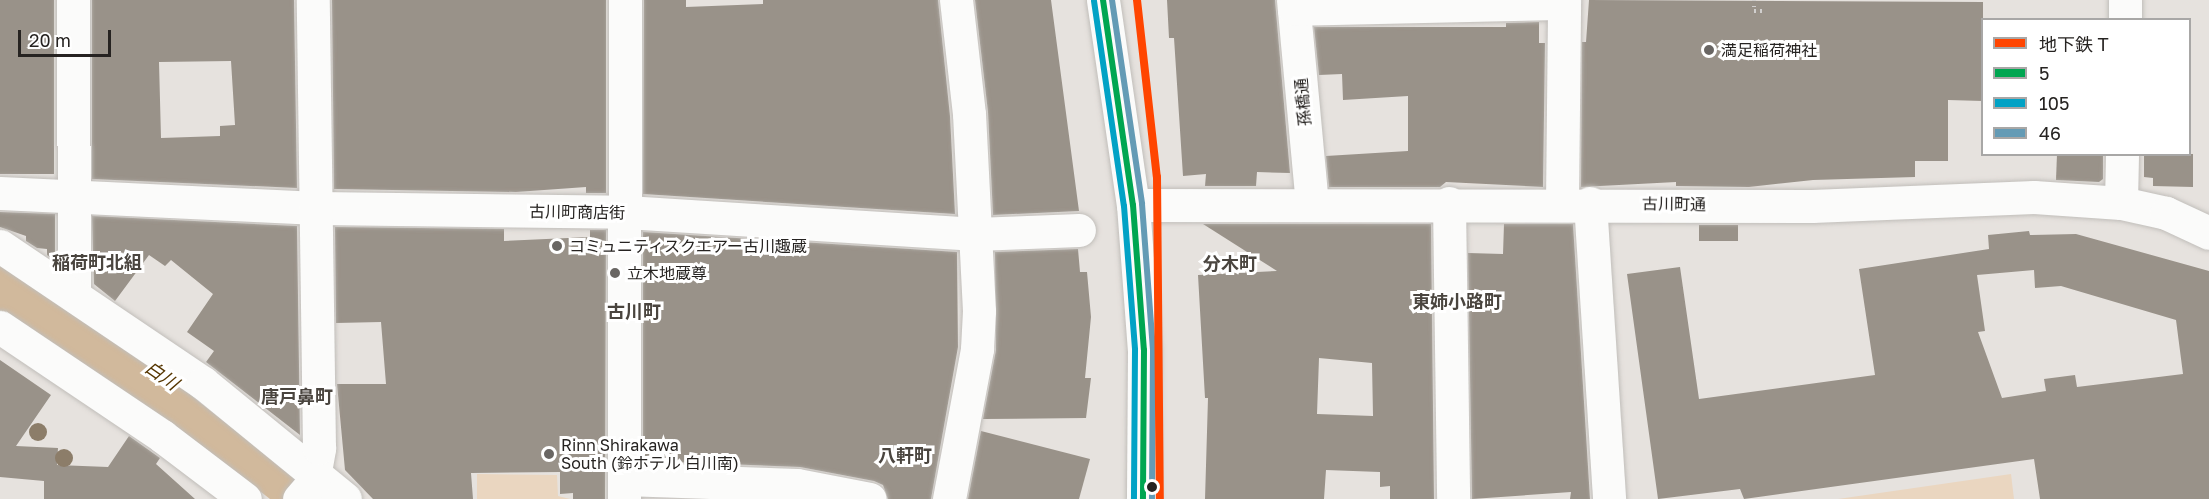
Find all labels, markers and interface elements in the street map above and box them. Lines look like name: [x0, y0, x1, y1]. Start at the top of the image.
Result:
scale bar: [21, 18, 114, 56]
legend: [1981, 18, 2191, 156]
text: 20 m: [29, 29, 71, 51]
text: 地下鉄 T: [2039, 33, 2109, 55]
place label: 満足稲荷神社: [1721, 40, 1817, 60]
marker: 満足稲荷神社: [1702, 43, 1716, 57]
text: 5: [2039, 62, 2049, 84]
street label: 孫橋通: [1291, 77, 1315, 127]
text: 105: [2039, 92, 2069, 114]
text: 46: [2039, 122, 2061, 144]
street label: 古川町通: [1642, 194, 1706, 214]
street label: 古川町商店街: [529, 202, 625, 222]
place label: コミュニティスクエアー古川趣蔵: [569, 236, 808, 256]
marker: コミュニティスクエアー古川趣蔵: [550, 239, 564, 253]
district label: 稲荷町北組: [52, 251, 142, 273]
district label: 分木町: [1203, 252, 1257, 274]
place label: 立木地蔵尊: [627, 263, 707, 283]
marker: 立木地蔵尊: [608, 266, 622, 280]
district label: 東姉小路町: [1412, 290, 1502, 312]
district label: 古川町: [607, 300, 661, 322]
water label: 白川: [141, 356, 183, 394]
district label: 唐戸鼻町: [261, 385, 333, 407]
place label: Rinn Shirakawa South (鈴ホテル 白川南): [561, 435, 739, 473]
district label: 八軒町: [878, 444, 932, 466]
marker: Rinn Shirakawa South (鈴ホテル 白川南): [542, 447, 556, 461]
unlabelled marker: [1146, 481, 1158, 493]

